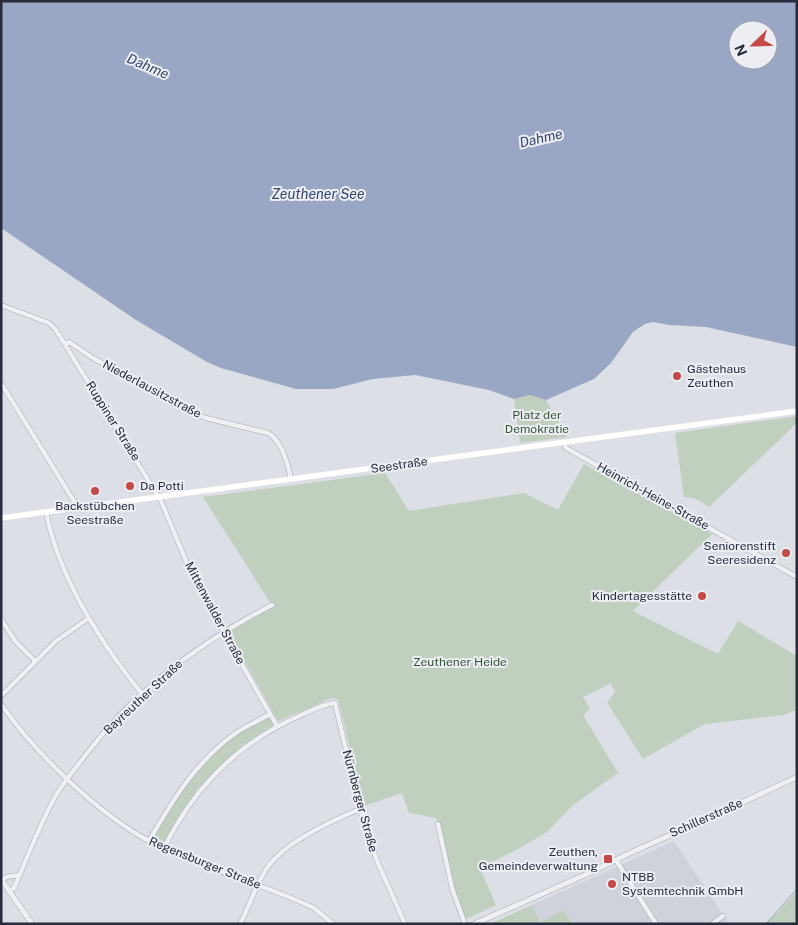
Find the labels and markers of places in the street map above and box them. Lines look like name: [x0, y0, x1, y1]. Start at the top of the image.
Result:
place label: Gästehaus Zeuthen: [687, 362, 746, 390]
marker: Gästehaus Zeuthen: [671, 370, 683, 382]
place label: Da Potti: [140, 479, 184, 493]
marker: Da Potti: [124, 480, 136, 492]
marker: Backstübchen Seestraße: [89, 485, 101, 497]
place label: Backstübchen Seestraße: [55, 499, 135, 527]
place label: Seniorenstift Seeresidenz: [704, 539, 776, 567]
marker: Seniorenstift Seeresidenz: [780, 547, 792, 559]
place label: Kindertagesstätte: [592, 589, 692, 603]
marker: Kindertagesstätte: [696, 590, 708, 602]
place label: Zeuthen, Gemeindeverwaltung: [479, 845, 598, 873]
marker: Zeuthen, Gemeindeverwaltung: [602, 853, 614, 865]
place label: NTBB Systemtechnik GmbH: [622, 870, 744, 898]
marker: NTBB Systemtechnik GmbH: [606, 878, 618, 890]

